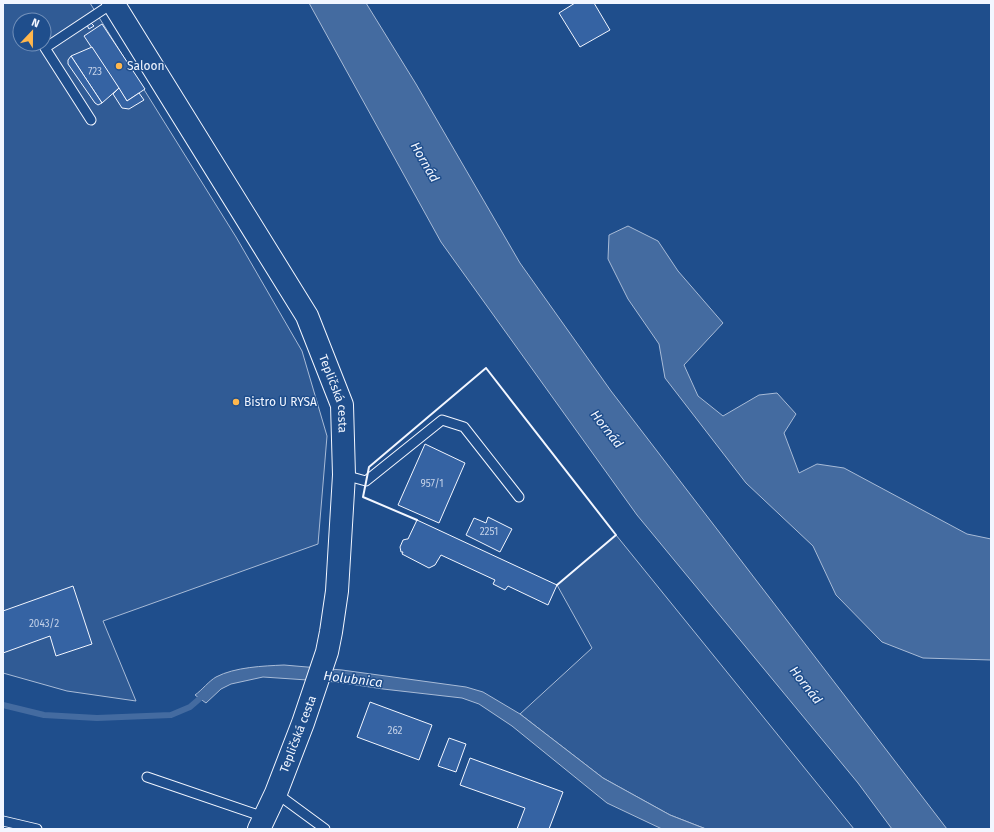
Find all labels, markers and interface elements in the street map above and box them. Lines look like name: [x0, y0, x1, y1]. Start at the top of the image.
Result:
north arrow: [12, 12, 52, 52]
text: N: [30, 16, 41, 31]
place label: Saloon: [127, 59, 164, 73]
marker: Saloon: [114, 61, 124, 71]
house number: 723: [88, 66, 102, 78]
water label: Hornád: [408, 139, 443, 185]
street label: Tepličská cesta: [316, 352, 350, 433]
place label: Bistro U RYSA: [244, 395, 317, 409]
marker: Bistro U RYSA: [231, 397, 241, 407]
water label: Hornád: [588, 407, 627, 451]
house number: 957/1: [421, 478, 444, 490]
house number: 2251: [480, 526, 498, 538]
house number: 2043/2: [29, 618, 59, 630]
water label: Hornád: [787, 663, 826, 707]
water label: Holubnica: [323, 668, 383, 690]
street label: Tepličská cesta: [277, 693, 319, 775]
house number: 262: [387, 725, 403, 737]

